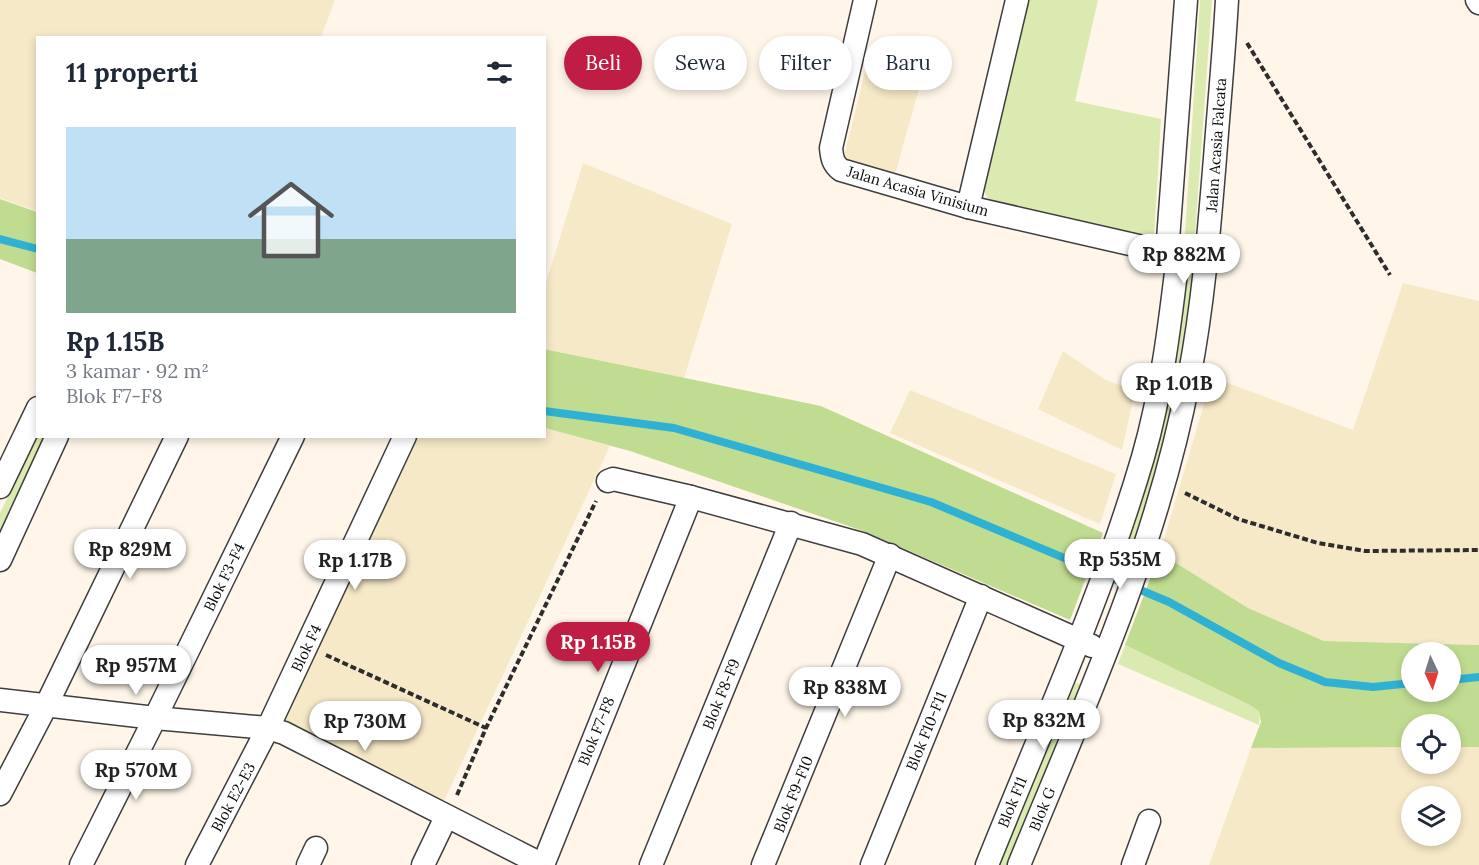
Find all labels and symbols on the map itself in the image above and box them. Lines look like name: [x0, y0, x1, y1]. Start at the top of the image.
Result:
street label: Jalan Acasia Falcata: [1202, 77, 1230, 214]
street label: Jalan Acasia Vinisium: [844, 161, 991, 220]
pin: Rp 882M: [1129, 234, 1239, 285]
pin: Rp 1.01B: [1112, 363, 1236, 414]
pin: Rp 829M: [75, 529, 185, 580]
pin: Rp 535M: [1065, 539, 1175, 590]
street label: Blok F3-F4: [199, 540, 249, 614]
pin: Rp 1.17B: [293, 540, 417, 591]
street label: Blok F4: [287, 621, 325, 675]
pin: Rp 1.15B: [536, 622, 660, 673]
north arrow: [1401, 642, 1461, 702]
pin: Rp 957M: [81, 645, 191, 696]
street label: Blok F8-F9: [698, 656, 744, 732]
pin: Rp 838M: [790, 667, 900, 718]
street label: Blok F10-F11: [902, 689, 950, 773]
street label: Blok F7-F8: [574, 694, 618, 768]
pin: Rp 832M: [989, 700, 1099, 751]
pin: Rp 730M: [310, 701, 420, 752]
pin: Rp 570M: [81, 750, 191, 801]
street label: Blok F9-F10: [769, 753, 817, 835]
street label: Blok E2-E3: [207, 759, 259, 835]
street label: Blok F11: [993, 774, 1031, 830]
street label: Blok G: [1025, 784, 1060, 834]

